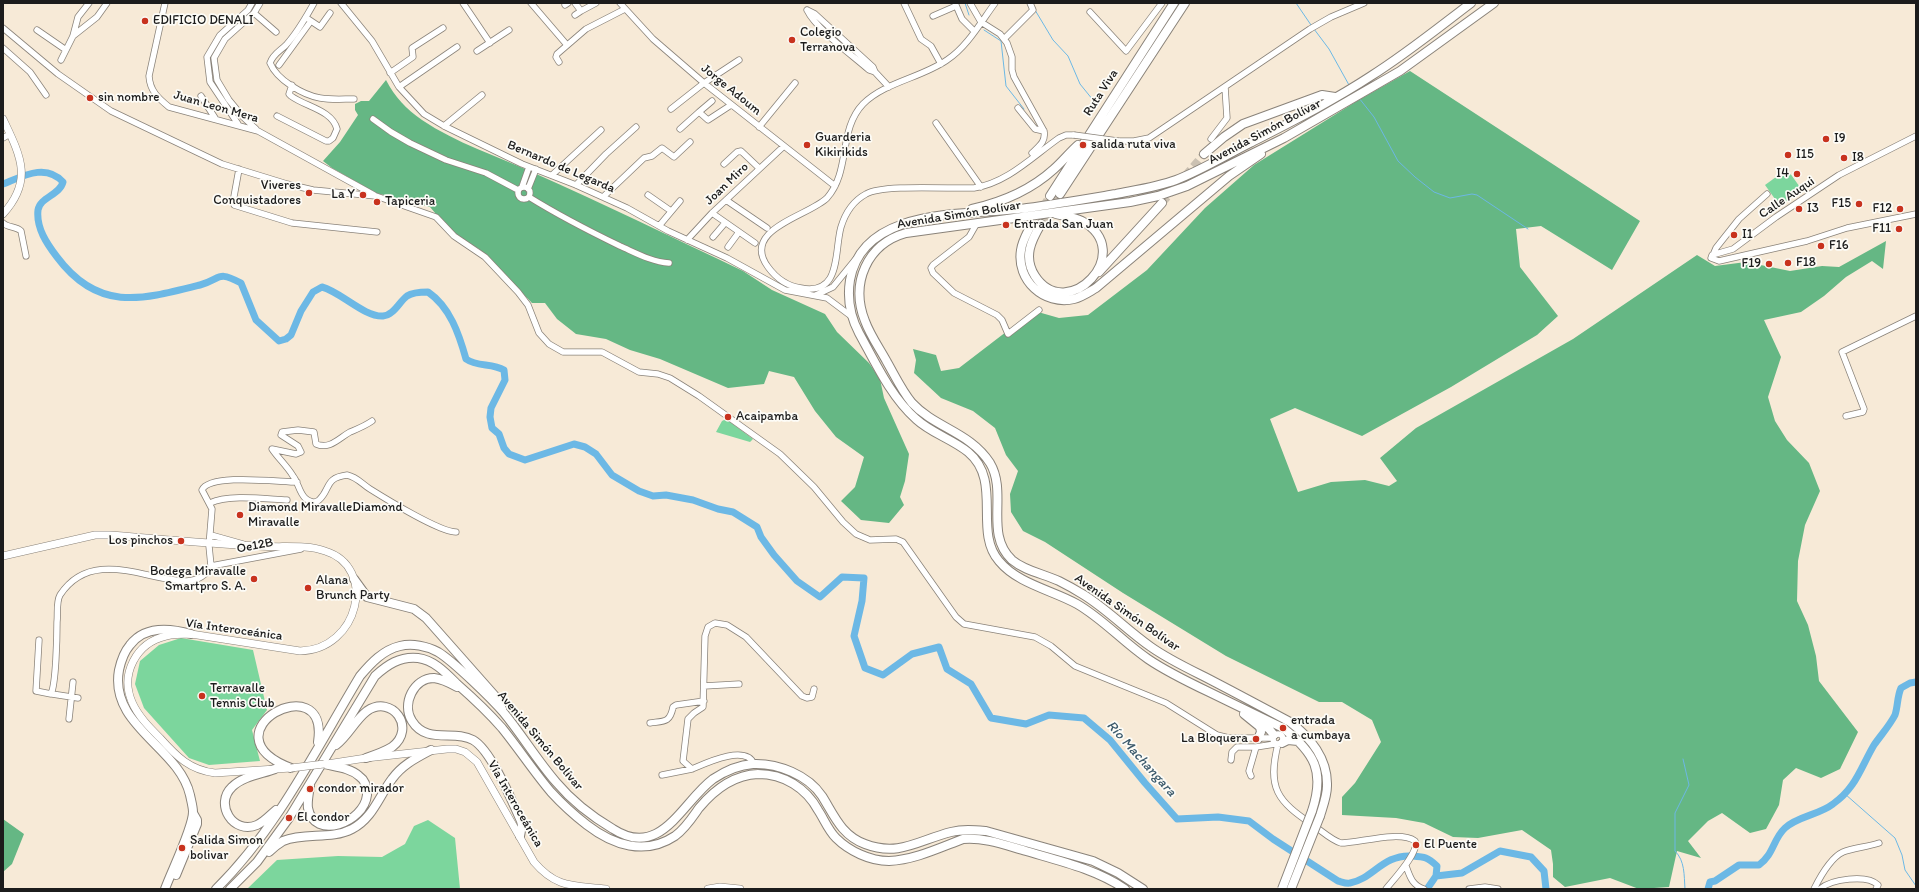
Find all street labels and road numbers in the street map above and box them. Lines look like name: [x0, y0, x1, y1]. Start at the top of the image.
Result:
street label: Jorge Adoum: [698, 61, 764, 119]
street label: Ruta Viva: [1080, 67, 1122, 119]
street label: Juan Leon Mera: [172, 87, 260, 127]
street label: Avenida Simón Bolívar: [1206, 96, 1324, 168]
street label: Bernardo de Legarda: [505, 137, 617, 197]
street label: Joan Miro: [702, 159, 752, 209]
street label: Calle Auqui: [1756, 174, 1818, 222]
street label: Avenida Simón Bolívar: [896, 198, 1022, 232]
street label: Oe12B: [235, 535, 275, 557]
street label: Avenida Simón Bolívar: [1071, 571, 1183, 655]
street label: Vía Interoceánica: [185, 615, 283, 645]
street label: Avenida Simón Bolívar: [494, 688, 586, 794]
street label: Vía Interoceánica: [484, 758, 546, 850]

